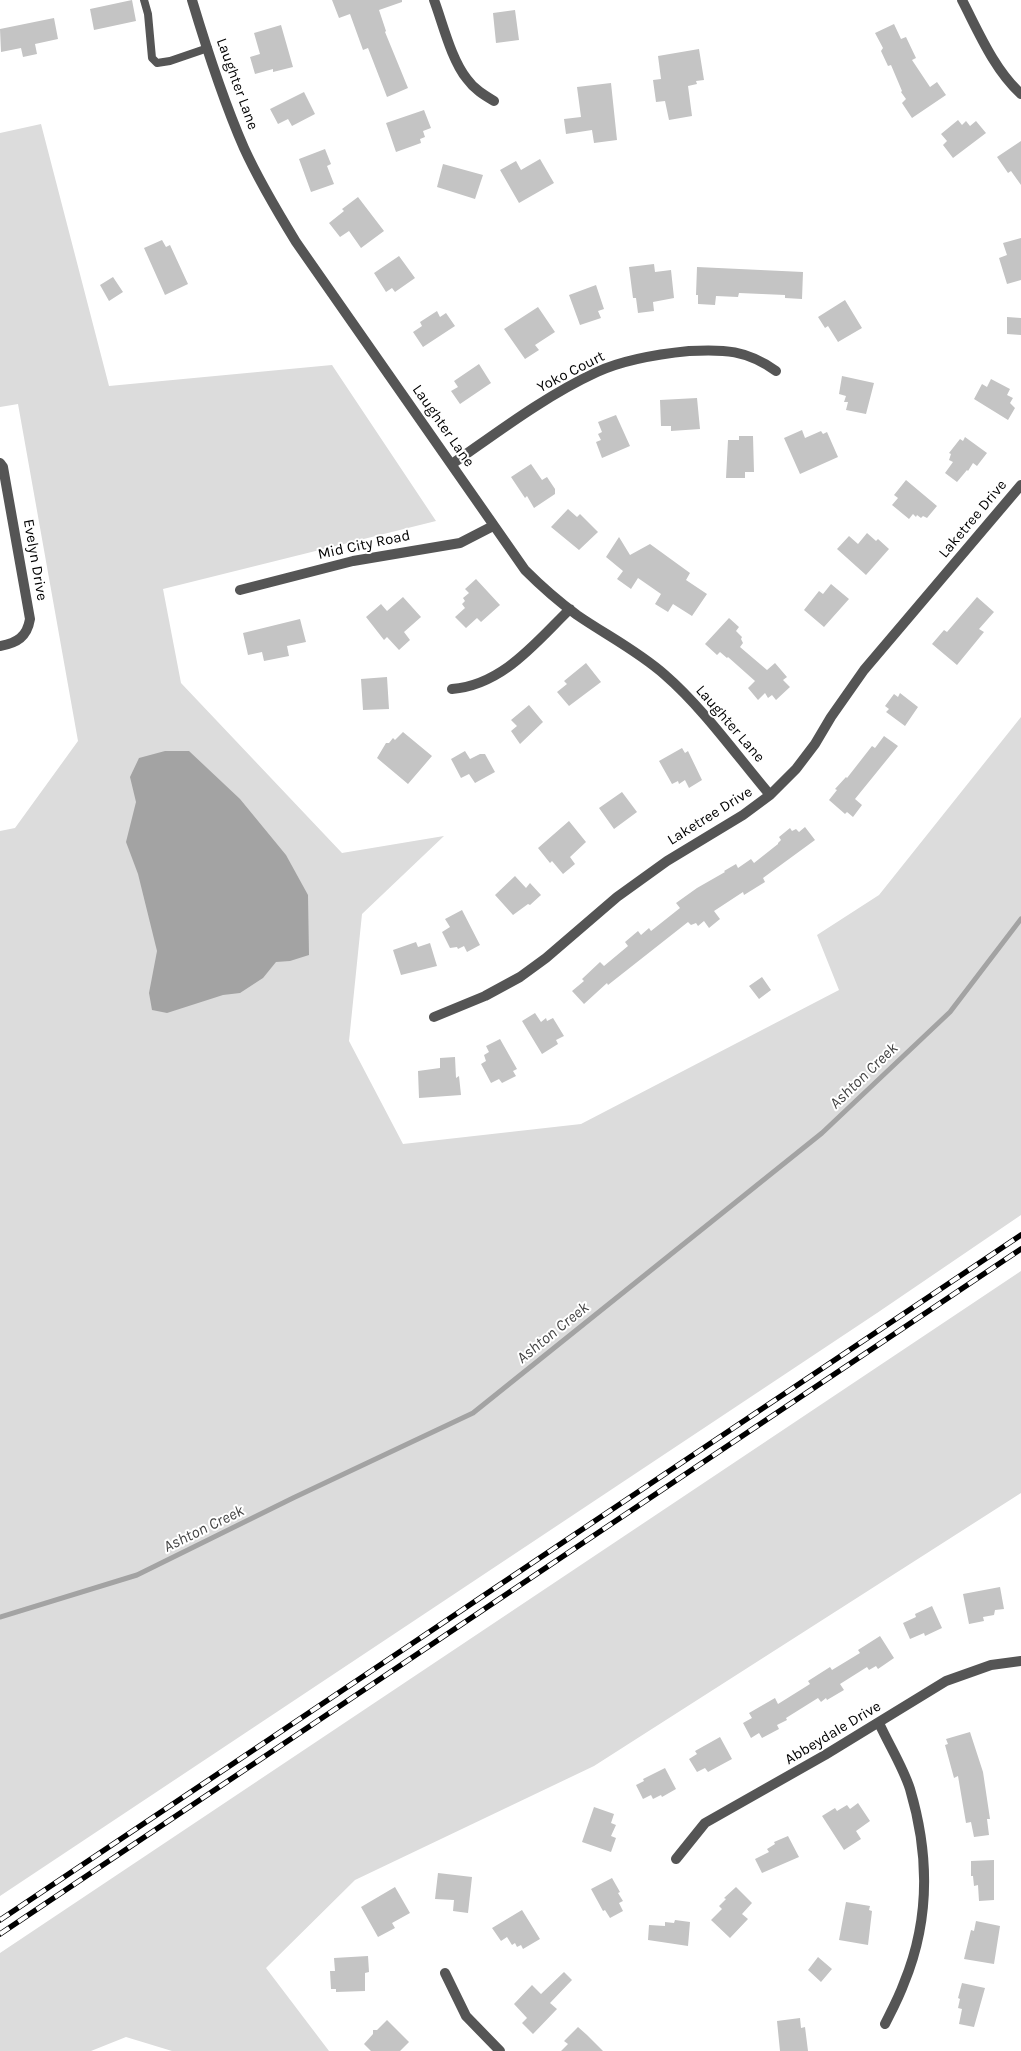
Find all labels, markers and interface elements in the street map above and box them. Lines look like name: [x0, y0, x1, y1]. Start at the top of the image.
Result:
street label: Laughter Lane: [212, 36, 262, 132]
street label: Yoko Court: [534, 347, 608, 397]
street label: Laughter Lane: [408, 381, 478, 471]
street label: Laketree Drive: [935, 476, 1011, 562]
street label: Evelyn Drive: [19, 518, 51, 602]
street label: Mid City Road: [316, 526, 412, 564]
street label: Laughter Lane: [692, 682, 768, 766]
street label: Laketree Drive: [664, 783, 756, 849]
water label: Ashton Creek: [826, 1039, 902, 1113]
water label: Ashton Creek: [513, 1298, 593, 1368]
water label: Ashton Creek: [161, 1501, 247, 1557]
street label: Abbeydale Drive: [782, 1697, 884, 1769]

